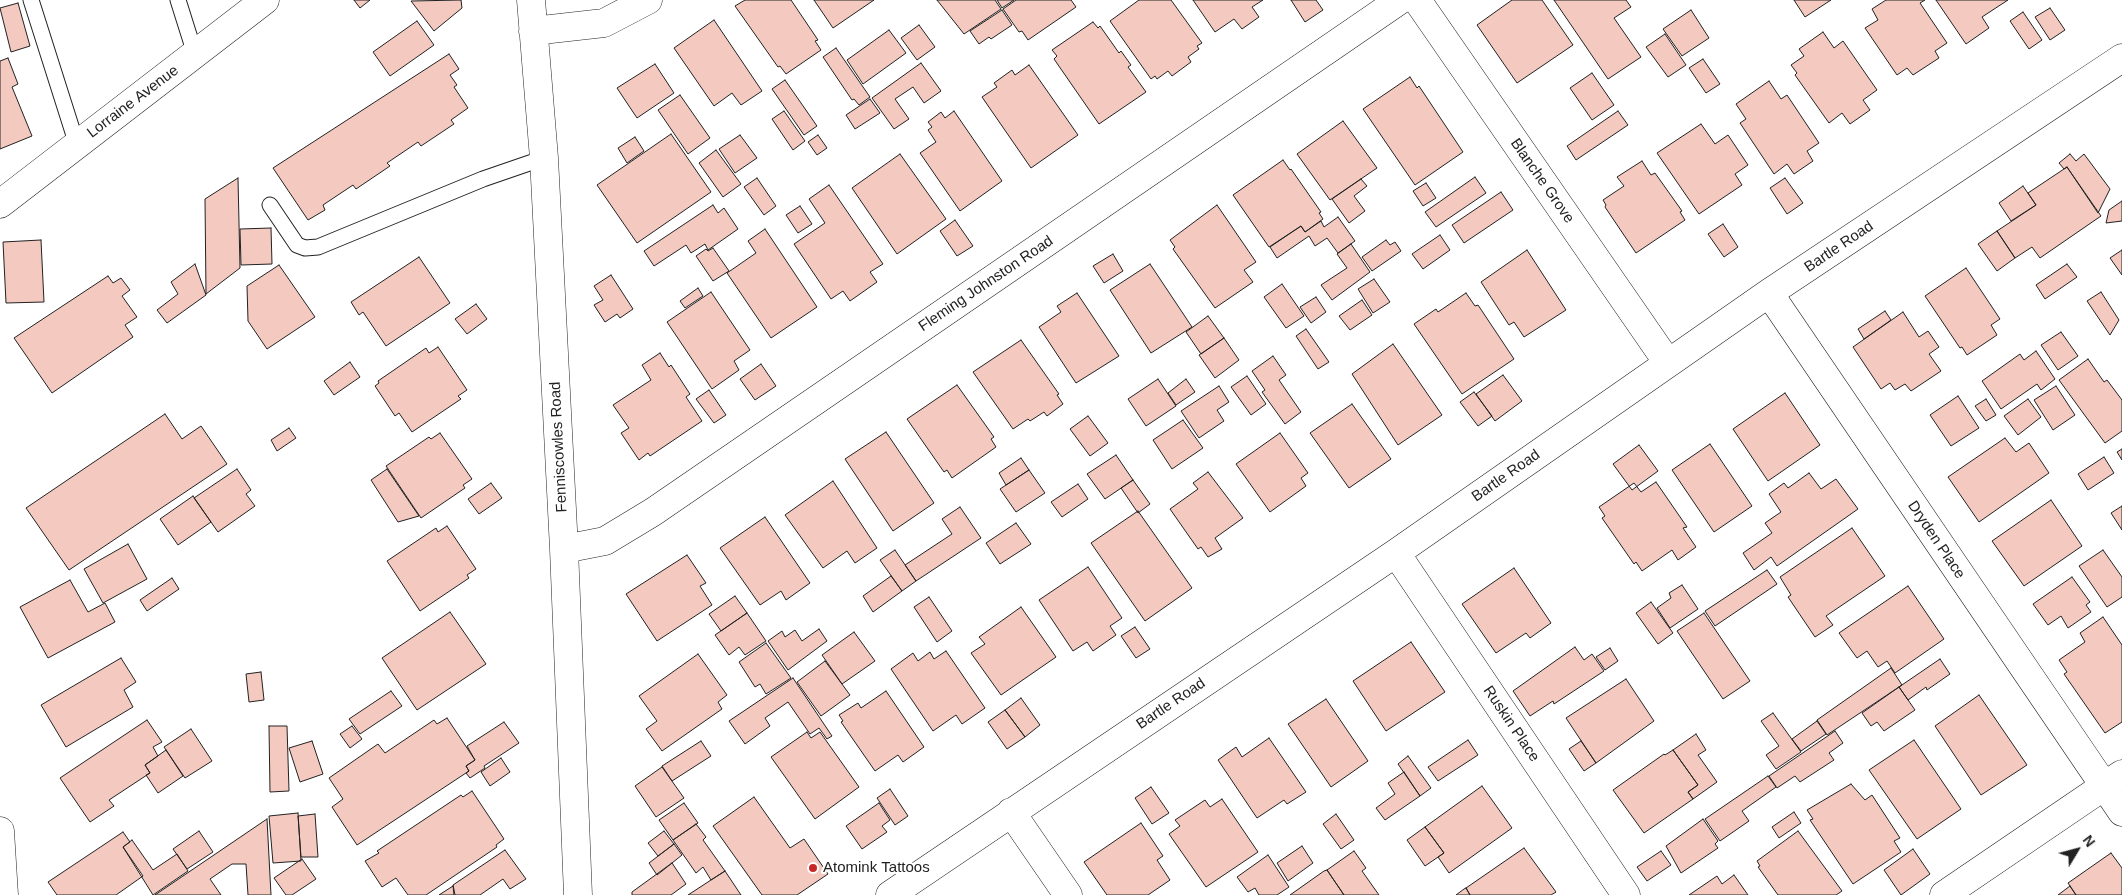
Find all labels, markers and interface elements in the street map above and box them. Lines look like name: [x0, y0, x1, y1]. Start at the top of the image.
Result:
street label: Lorraine Avenue: [84, 62, 182, 142]
street label: Blanche Grove: [1506, 135, 1578, 227]
street label: Bartle Road: [1801, 217, 1877, 277]
street label: Fleming Johnston Road: [915, 232, 1057, 336]
street label: Fenniscowles Road: [547, 381, 571, 513]
street label: Bartle Road: [1468, 446, 1544, 506]
street label: Dryden Place: [1903, 498, 1969, 582]
street label: Bartle Road: [1133, 674, 1209, 734]
street label: Ruskin Place: [1479, 683, 1543, 765]
north arrow: [2052, 825, 2102, 875]
text: N: [2080, 832, 2098, 850]
place label: Atomink Tattoos: [823, 859, 930, 877]
marker: Atomink Tattoos: [807, 862, 819, 874]

